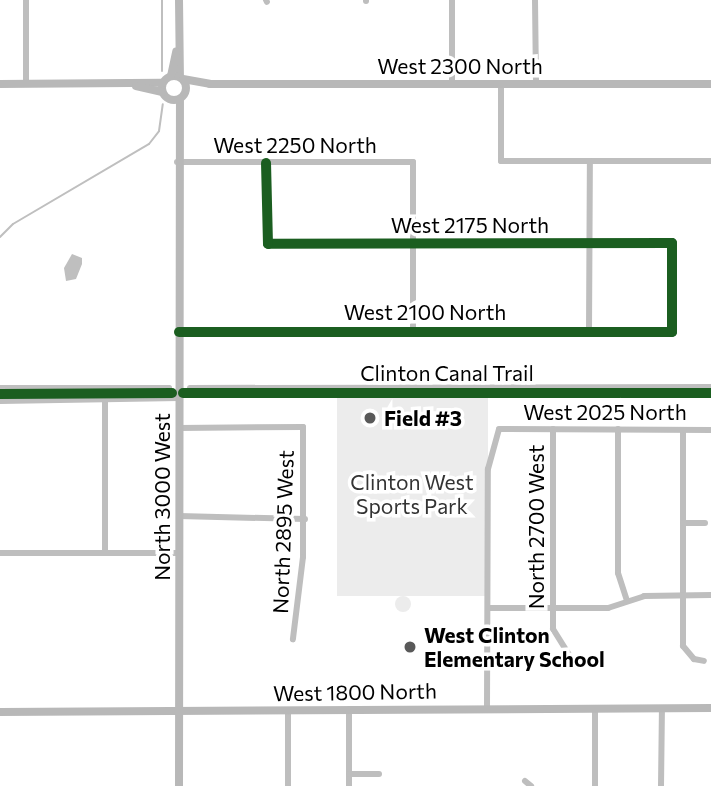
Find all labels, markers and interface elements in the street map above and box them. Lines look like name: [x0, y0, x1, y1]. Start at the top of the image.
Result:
street label: West 2300 North: [377, 53, 543, 79]
street label: West 2250 North: [213, 132, 377, 158]
street label: West 2175 North: [391, 212, 549, 238]
street label: West 2100 North: [344, 299, 506, 325]
street label: Clinton Canal Trail: [360, 360, 534, 386]
street label: West 2025 North: [523, 399, 687, 425]
place label: Field #3: [384, 405, 462, 431]
marker: Field #3: [362, 410, 378, 426]
street label: North 3000 West: [149, 413, 175, 581]
street label: North 2700 West: [523, 445, 549, 609]
street label: North 2895 West: [268, 450, 298, 614]
park label: Clinton West Sports Park: [350, 469, 474, 519]
place label: West Clinton Elementary School: [424, 622, 605, 672]
marker: West Clinton Elementary School: [402, 639, 418, 655]
street label: West 1800 North: [273, 678, 437, 706]

